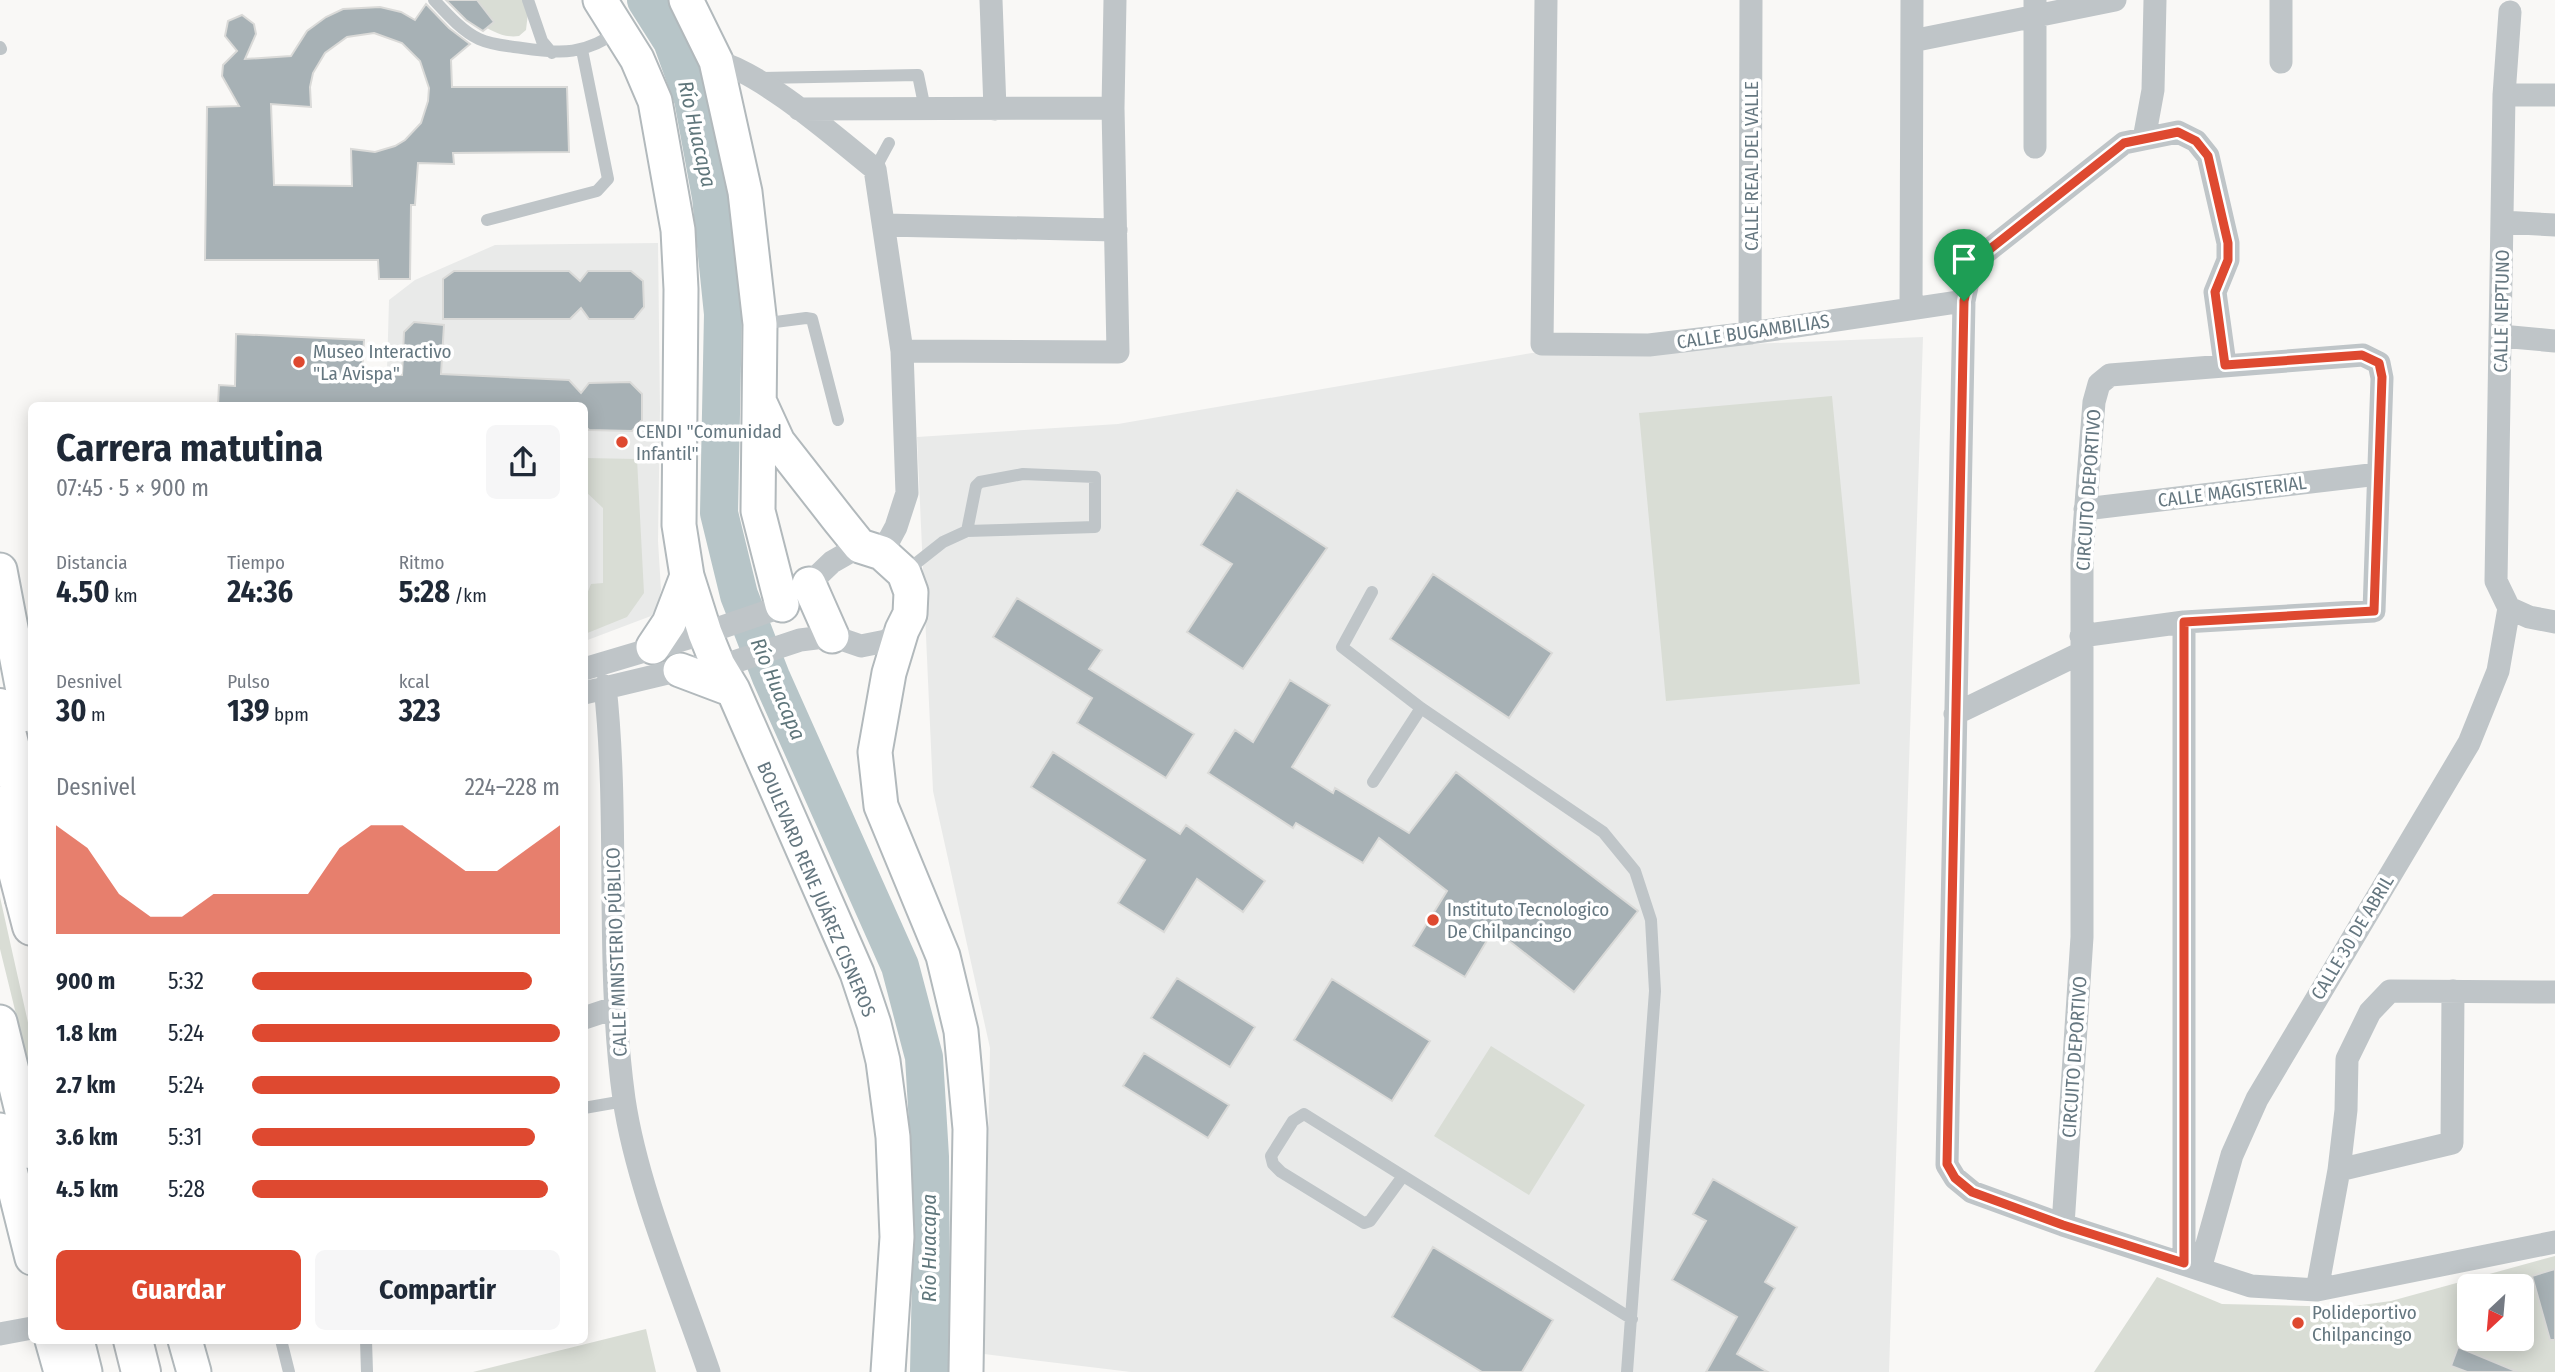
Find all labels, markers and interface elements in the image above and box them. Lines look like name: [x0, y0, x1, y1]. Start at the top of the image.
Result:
water label: Río Huacapa: [672, 78, 722, 190]
street label: CALLE REAL DEL VALLE: [1740, 81, 1763, 251]
pin: [1934, 229, 1994, 301]
icon: arrive: [1945, 240, 1983, 278]
street label: CALLE NEPTUNO: [2489, 249, 2514, 373]
street label: CALLE BUGAMBILIAS: [1675, 309, 1831, 354]
place label: Museo Interactivo "La Avispa": [313, 340, 452, 385]
marker: Museo Interactivo "La Avispa": [291, 354, 307, 370]
street label: CIRCUITO DEPORTIVO: [2071, 408, 2106, 572]
place label: CENDI "Comunidad Infantil": [636, 420, 782, 465]
text: Carrera matutina: [56, 425, 323, 471]
button: share: [486, 425, 560, 499]
marker: CENDI "Comunidad Infantil": [614, 434, 630, 450]
street label: CALLE MAGISTERIAL: [2156, 471, 2308, 512]
text: 07:45 · 5 × 900 m: [56, 474, 209, 502]
text: Distancia: [56, 551, 128, 574]
text: Tiempo: [227, 551, 285, 574]
text: Ritmo: [399, 551, 445, 574]
text: 4.50: [56, 574, 110, 610]
text: 24:36: [227, 574, 293, 610]
text: 5:28: [399, 574, 450, 610]
text: km: [110, 584, 138, 607]
text: /km: [450, 584, 487, 607]
water label: Río Huacapa: [745, 634, 811, 744]
text: Desnivel: [56, 670, 122, 693]
text: Pulso: [227, 670, 270, 693]
text: kcal: [399, 670, 429, 693]
text: 30: [56, 693, 87, 729]
text: 139: [227, 693, 269, 729]
text: 323: [399, 693, 441, 729]
text: m: [87, 703, 106, 726]
text: bpm: [269, 703, 309, 726]
street label: BOULEVARD RENE JUÁREZ CISNEROS: [752, 758, 881, 1020]
text: Desnivel: [56, 773, 136, 801]
text: 224–228 m: [465, 773, 560, 801]
street label: CALLE MINISTERIO PÚBLICO: [601, 847, 632, 1057]
street label: CALLE 30 DE ABRIL: [2306, 870, 2399, 1004]
place label: Instituto Tecnologico De Chilpancingo: [1447, 898, 1609, 943]
marker: Instituto Tecnologico De Chilpancingo: [1425, 912, 1441, 928]
text: 900 m: [56, 967, 115, 995]
text: 5:32: [168, 967, 204, 995]
street label: CIRCUITO DEPORTIVO: [2057, 975, 2092, 1139]
text: 1.8 km: [56, 1019, 117, 1047]
text: 5:24: [168, 1019, 204, 1047]
text: 2.7 km: [56, 1071, 116, 1099]
text: 5:24: [168, 1071, 204, 1099]
text: 3.6 km: [56, 1123, 118, 1151]
text: 5:31: [168, 1123, 202, 1151]
text: 4.5 km: [56, 1175, 119, 1203]
text: 5:28: [168, 1175, 205, 1203]
water label: Río Huacapa: [916, 1194, 942, 1302]
button: Guardar: [56, 1250, 301, 1330]
button: Compartir: [315, 1250, 560, 1330]
north arrow: [2457, 1274, 2534, 1351]
map controls: [2457, 1274, 2534, 1351]
place label: Polideportivo Chilpancingo: [2312, 1301, 2417, 1346]
marker: Polideportivo Chilpancingo: [2290, 1315, 2306, 1331]

